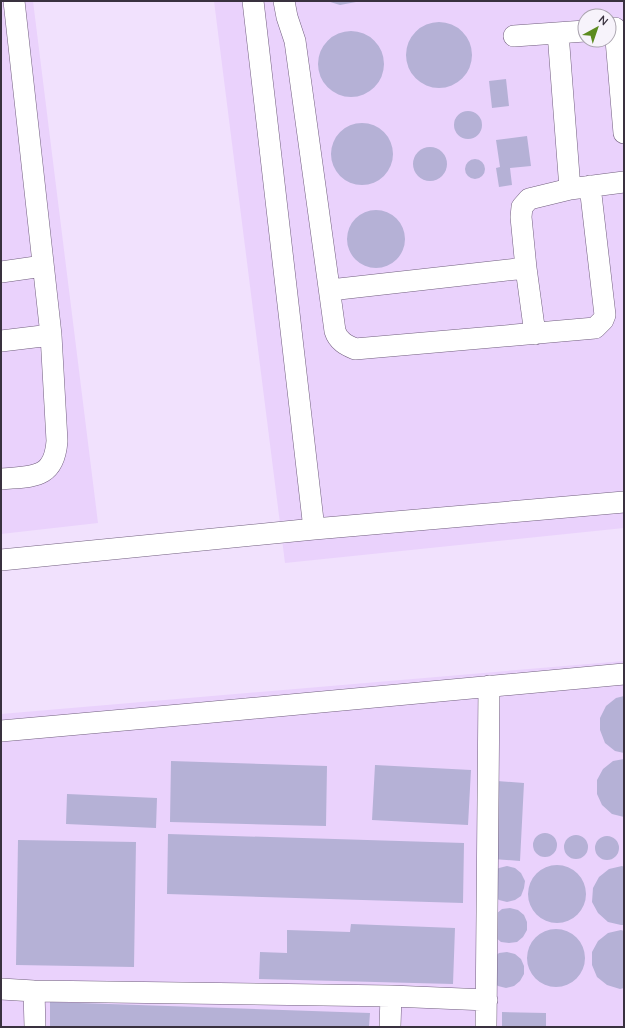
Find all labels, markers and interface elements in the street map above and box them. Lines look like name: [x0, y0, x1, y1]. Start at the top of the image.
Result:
north arrow: [577, 8, 617, 48]
text: N: [595, 12, 611, 29]

